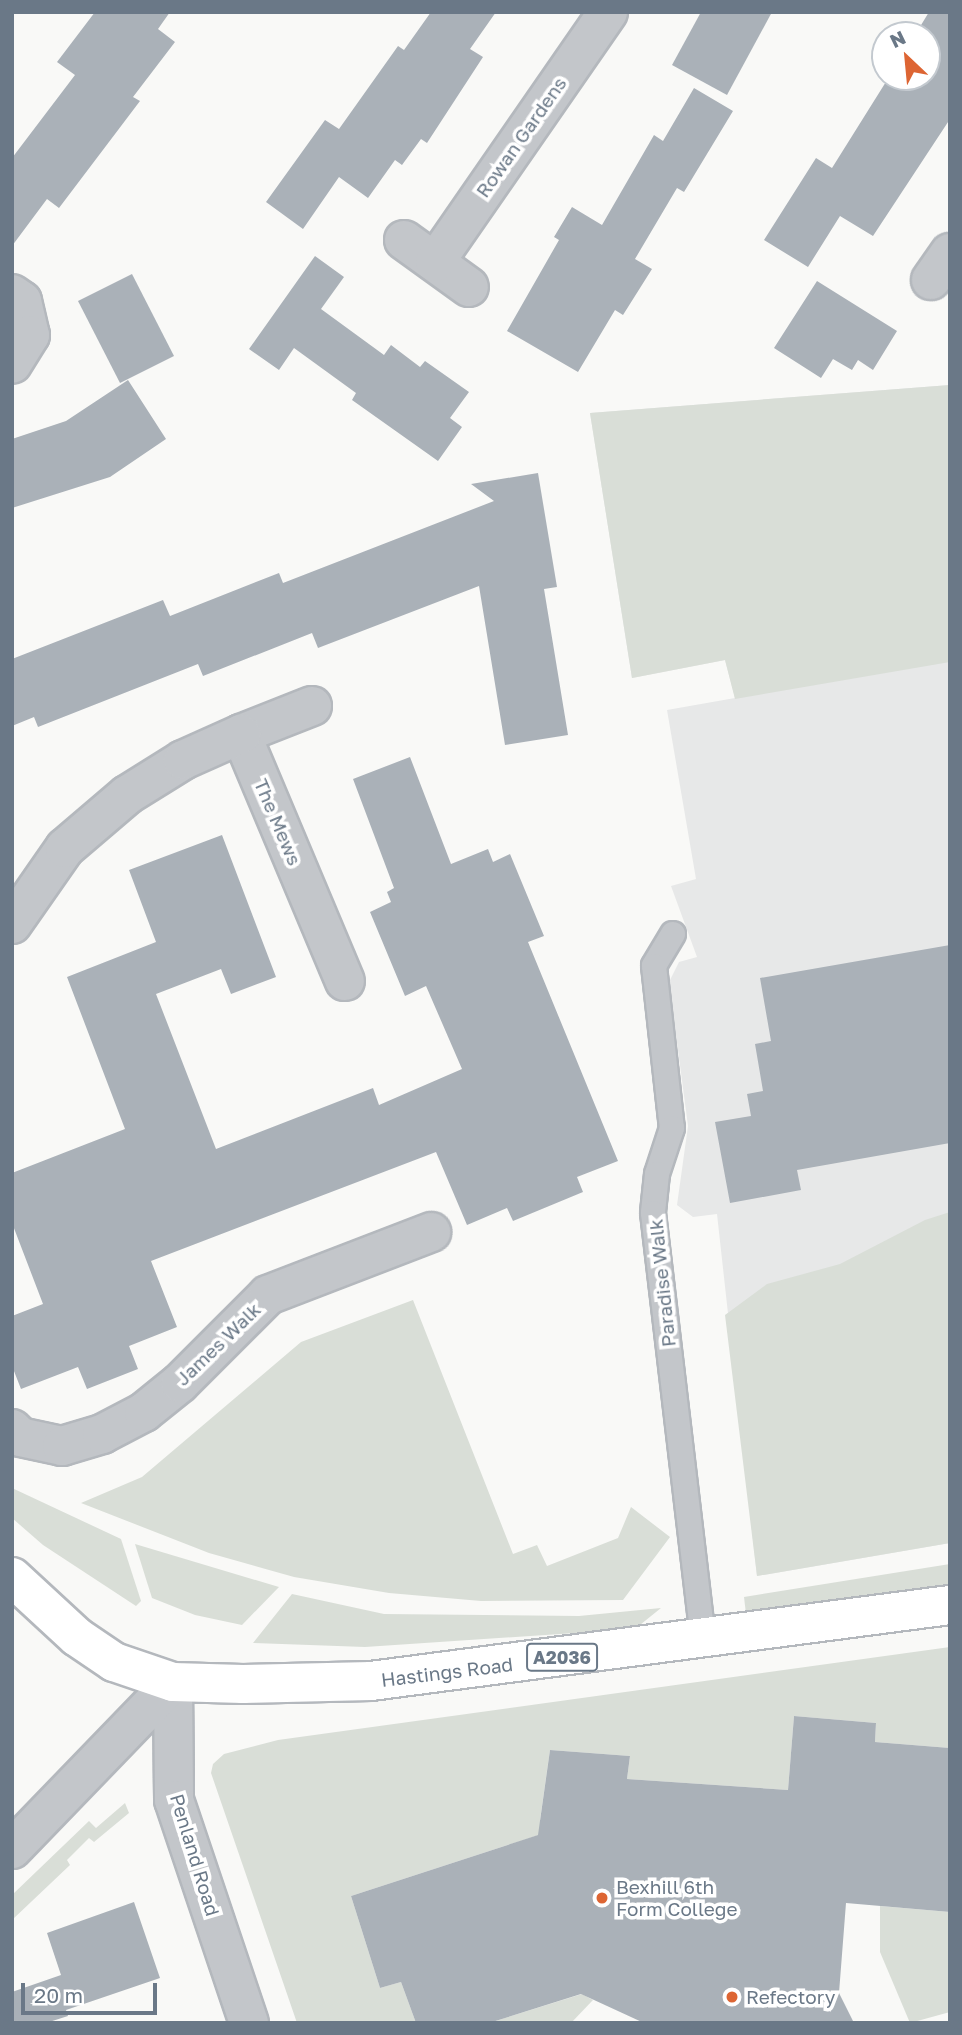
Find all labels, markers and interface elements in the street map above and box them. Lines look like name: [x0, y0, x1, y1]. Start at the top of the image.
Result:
north arrow: [871, 21, 941, 91]
text: N: [886, 25, 909, 52]
street label: Rowan Gardens: [471, 72, 571, 202]
street label: The Mews: [250, 775, 306, 869]
street label: Paradise Walk: [644, 1218, 680, 1348]
street label: James Walk: [171, 1298, 265, 1390]
road number: A2036: [525, 1642, 599, 1672]
street label: Hastings Road: [380, 1653, 514, 1691]
street label: Penland Road: [166, 1791, 224, 1919]
place label: Bexhill 6th Form College: [616, 1876, 738, 1920]
marker: Bexhill 6th Form College: [594, 1890, 610, 1906]
scale bar: [24, 1968, 161, 2012]
text: 20 m: [34, 1982, 83, 2008]
place label: Refectory: [746, 1986, 835, 2008]
marker: Refectory: [724, 1989, 740, 2005]

